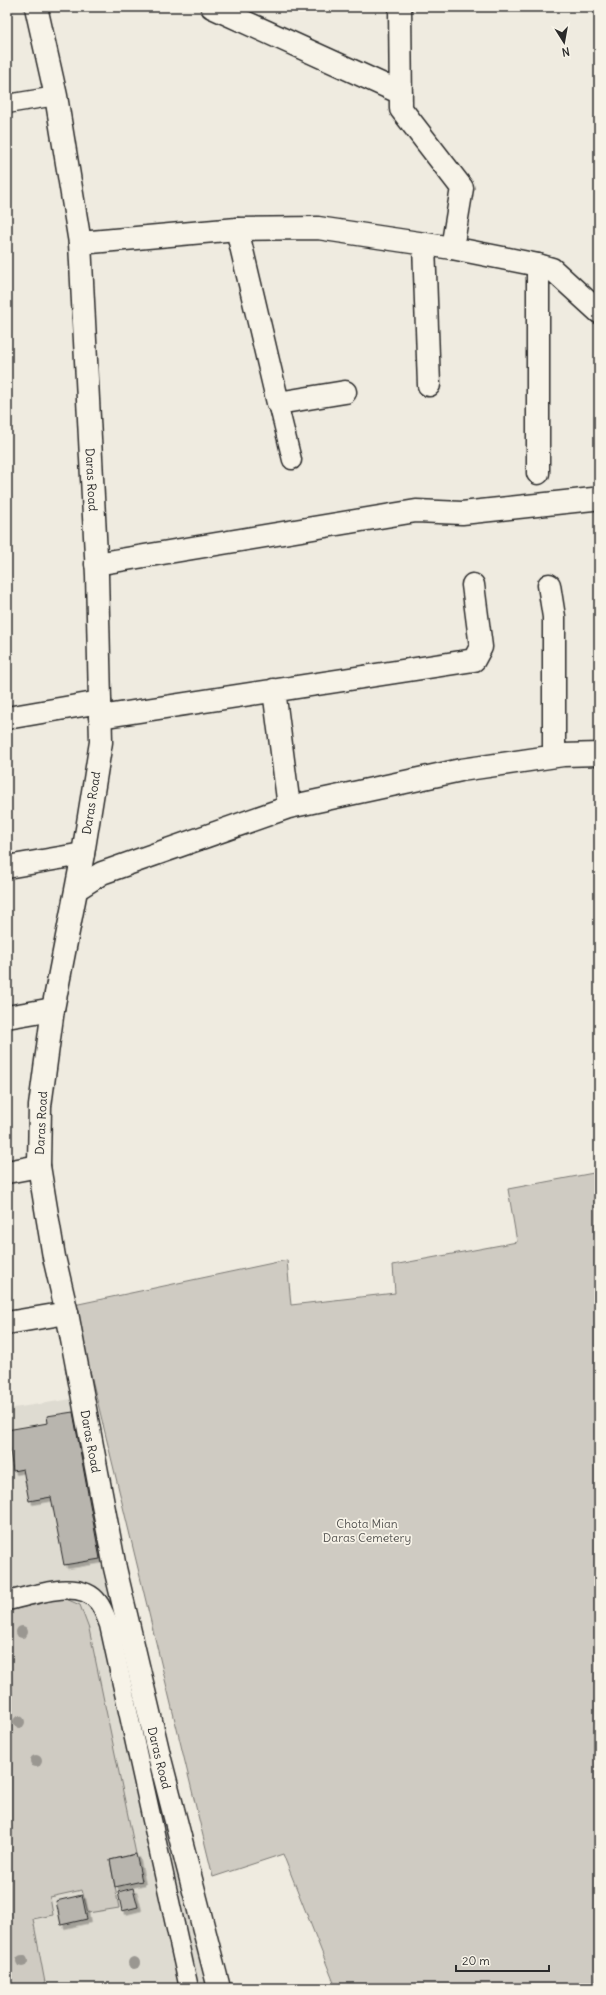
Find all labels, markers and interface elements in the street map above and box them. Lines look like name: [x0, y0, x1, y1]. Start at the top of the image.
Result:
north arrow: [544, 22, 584, 62]
text: N: [561, 44, 571, 59]
street label: Daras Road: [83, 448, 101, 512]
street label: Daras Road: [79, 770, 103, 836]
street label: Daras Road: [32, 1091, 50, 1155]
street label: Daras Road: [78, 1409, 104, 1474]
park label: Chota Mian Daras Cemetery: [323, 1516, 411, 1545]
street label: Daras Road: [145, 1725, 175, 1791]
scale bar: [456, 1947, 549, 1973]
text: 20 m: [462, 1953, 490, 1968]

